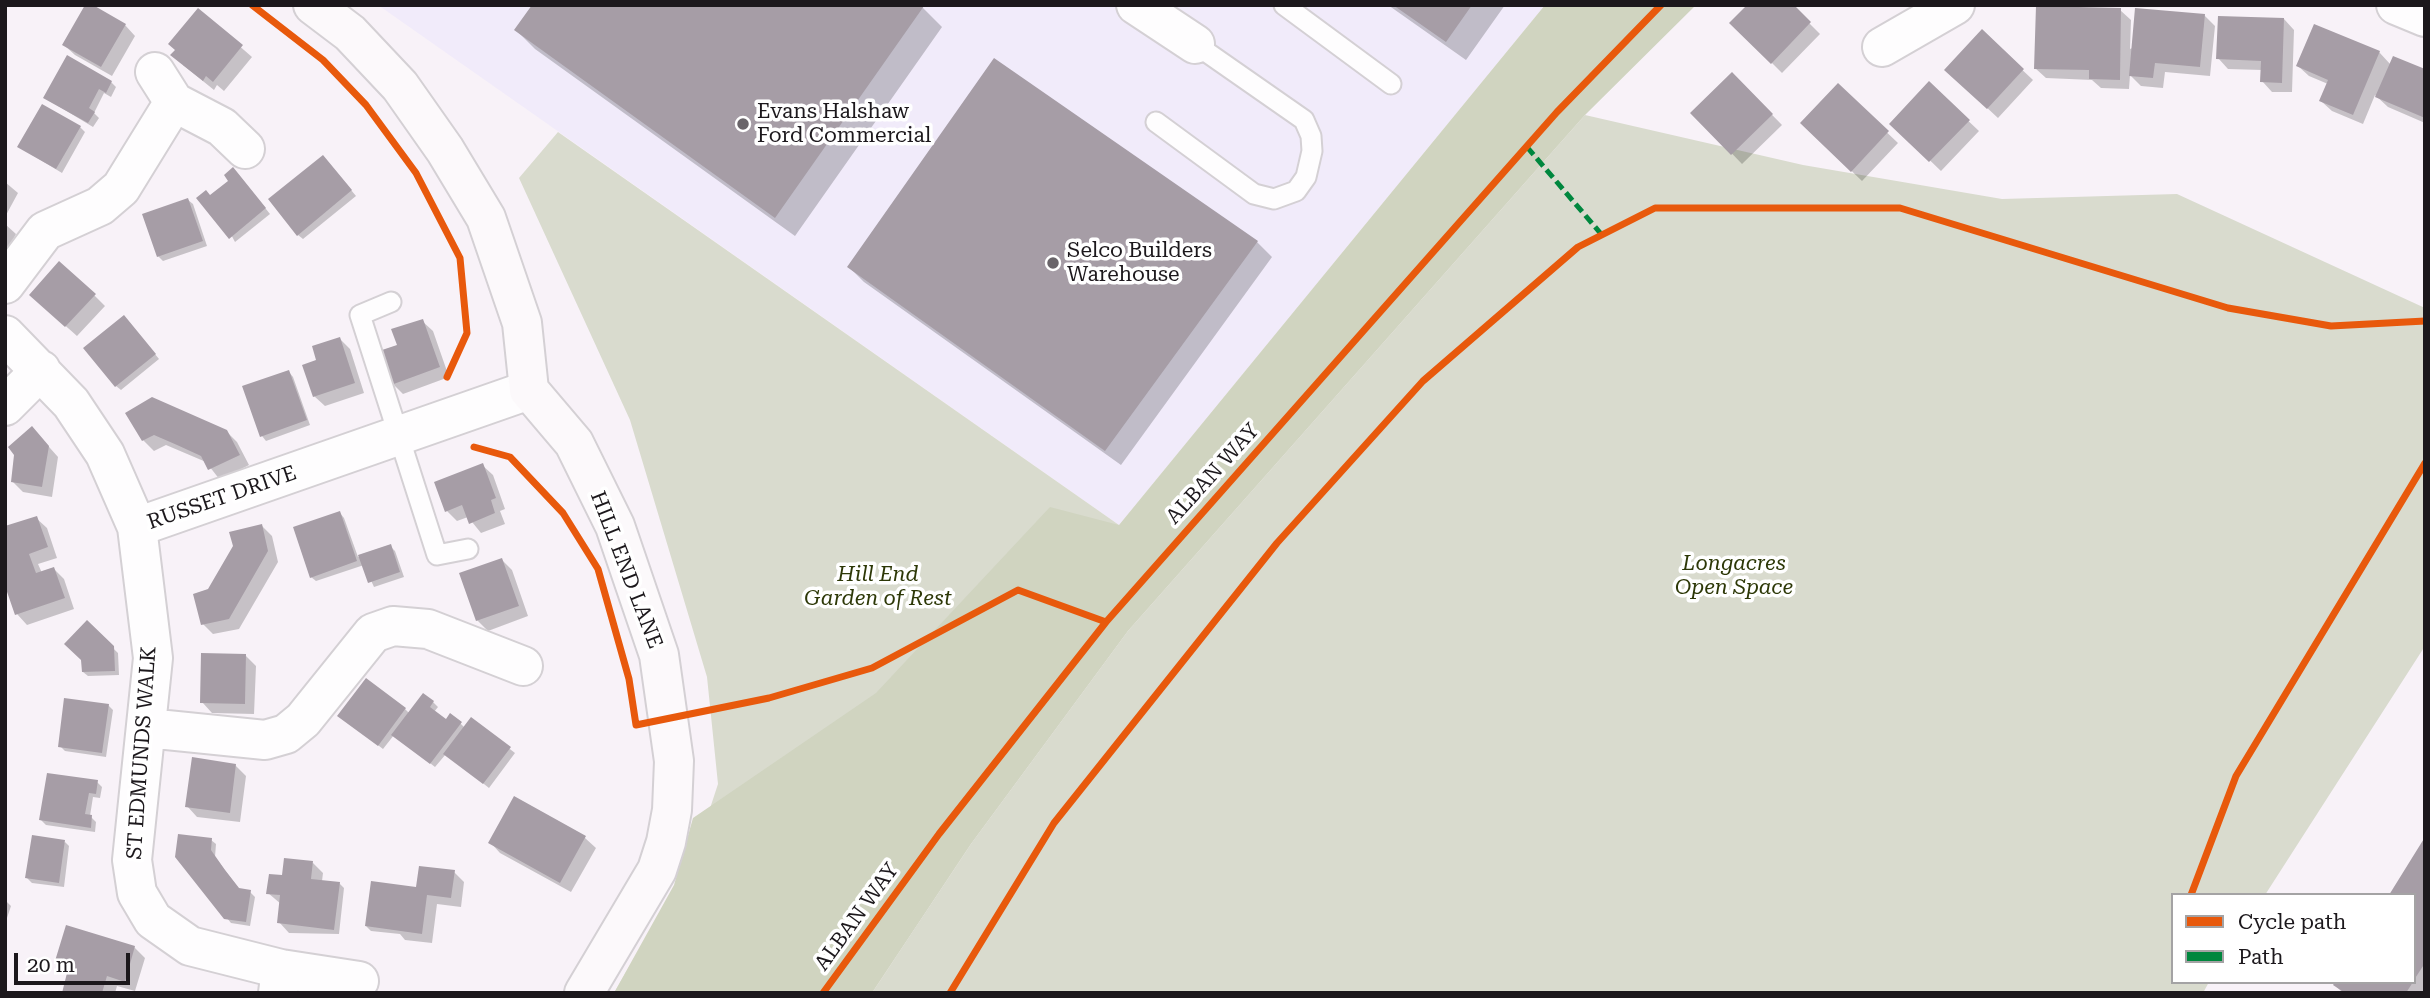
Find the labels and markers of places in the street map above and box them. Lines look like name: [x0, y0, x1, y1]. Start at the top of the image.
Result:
place label: Evans Halshaw Ford Commercial: [757, 99, 931, 149]
marker: Evans Halshaw Ford Commercial: [735, 116, 751, 132]
place label: Selco Builders Warehouse: [1067, 238, 1212, 288]
marker: Selco Builders Warehouse: [1045, 255, 1061, 271]

